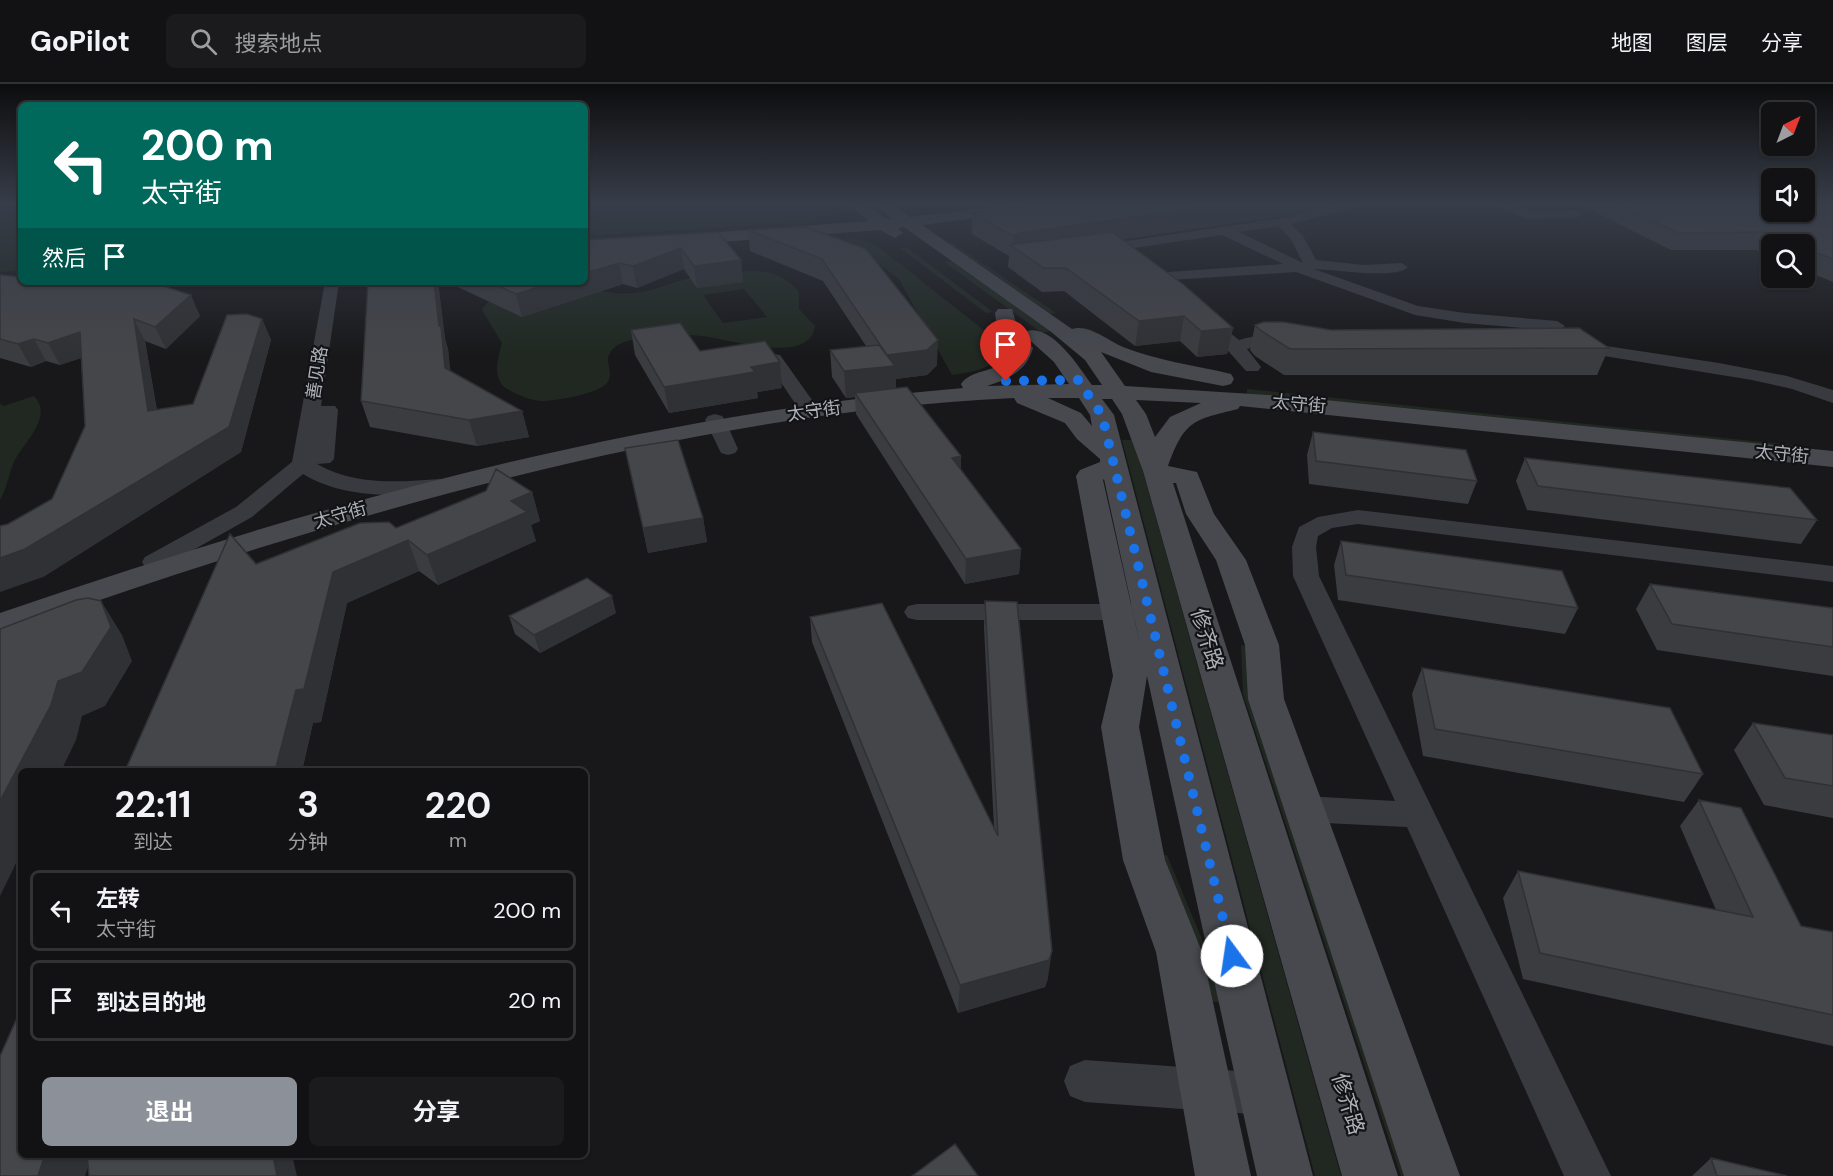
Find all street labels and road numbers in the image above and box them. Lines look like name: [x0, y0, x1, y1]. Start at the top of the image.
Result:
street label: 善见路: [301, 344, 333, 402]
street label: 太守街: [1271, 390, 1327, 418]
street label: 太守街: [786, 395, 842, 427]
street label: 太守街: [1754, 439, 1810, 469]
street label: 太守街: [311, 496, 369, 534]
street label: 修齐路: [1184, 605, 1230, 673]
street label: 修齐路: [1325, 1070, 1371, 1138]

